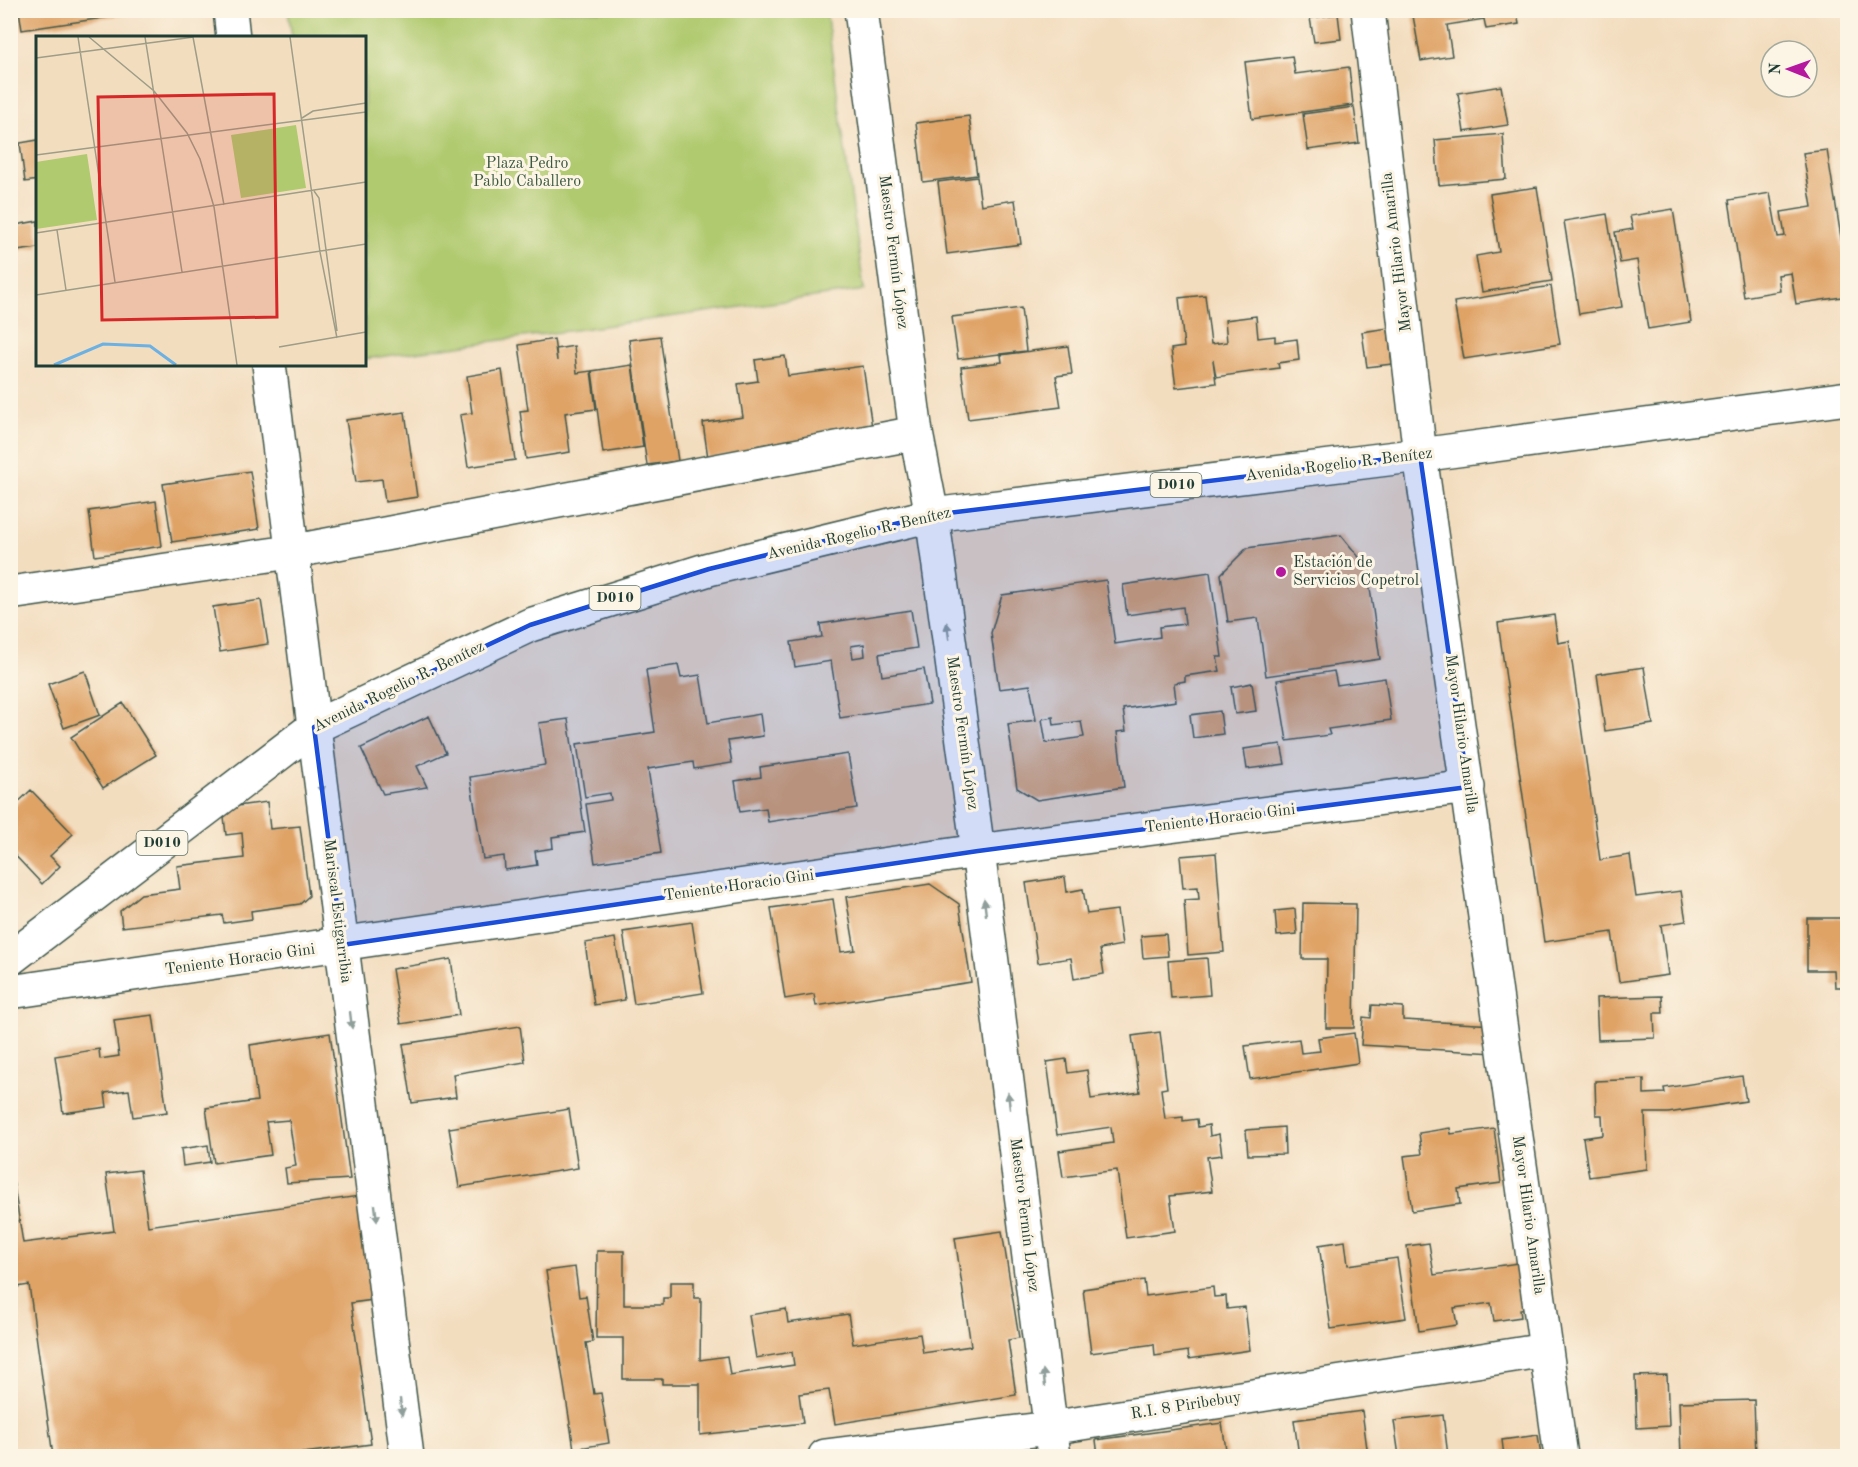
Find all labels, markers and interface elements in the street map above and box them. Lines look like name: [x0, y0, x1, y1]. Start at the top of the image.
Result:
inset map: [36, 36, 366, 366]
north arrow: [1759, 39, 1819, 99]
text: N: [1768, 62, 1784, 75]
park label: Plaza Pedro Pablo Caballero: [473, 156, 581, 190]
street label: Mayor Hilario Amarilla: [1379, 171, 1415, 333]
street label: Maestro Fermín López: [876, 174, 910, 330]
street label: Avenida Rogelio R. Benítez: [1245, 446, 1433, 484]
road number: D010: [1150, 473, 1202, 497]
street label: Avenida Rogelio R. Benítez: [766, 505, 952, 563]
place label: Estación de Servicios Copetrol: [1293, 555, 1419, 589]
marker: Estación de Servicios Copetrol: [1274, 565, 1288, 579]
road number: D010: [590, 586, 640, 610]
one-way arrow: [943, 621, 952, 640]
street label: Avenida Rogelio R. Benítez: [311, 639, 487, 735]
street label: Mayor Hilario Amarilla: [1442, 653, 1480, 815]
street label: Maestro Fermín López: [943, 655, 981, 811]
one-way arrow: [316, 775, 326, 794]
street label: Teniente Horacio Gini: [1144, 802, 1296, 836]
road number: D010: [136, 831, 188, 855]
street label: Mariscal Estigarribia: [320, 838, 354, 984]
street label: Teniente Horacio Gini: [663, 868, 815, 904]
one-way arrow: [980, 898, 990, 917]
street label: Teniente Horacio Gini: [164, 942, 316, 978]
one-way arrow: [346, 1010, 356, 1029]
one-way arrow: [1005, 1091, 1014, 1110]
street label: Mayor Hilario Amarilla: [1509, 1134, 1547, 1296]
street label: Maestro Fermín López: [1007, 1137, 1041, 1293]
one-way arrow: [371, 1204, 381, 1223]
one-way arrow: [1039, 1368, 1049, 1387]
street label: R.I. 8 Piribebuy: [1130, 1389, 1243, 1423]
one-way arrow: [396, 1397, 406, 1416]

